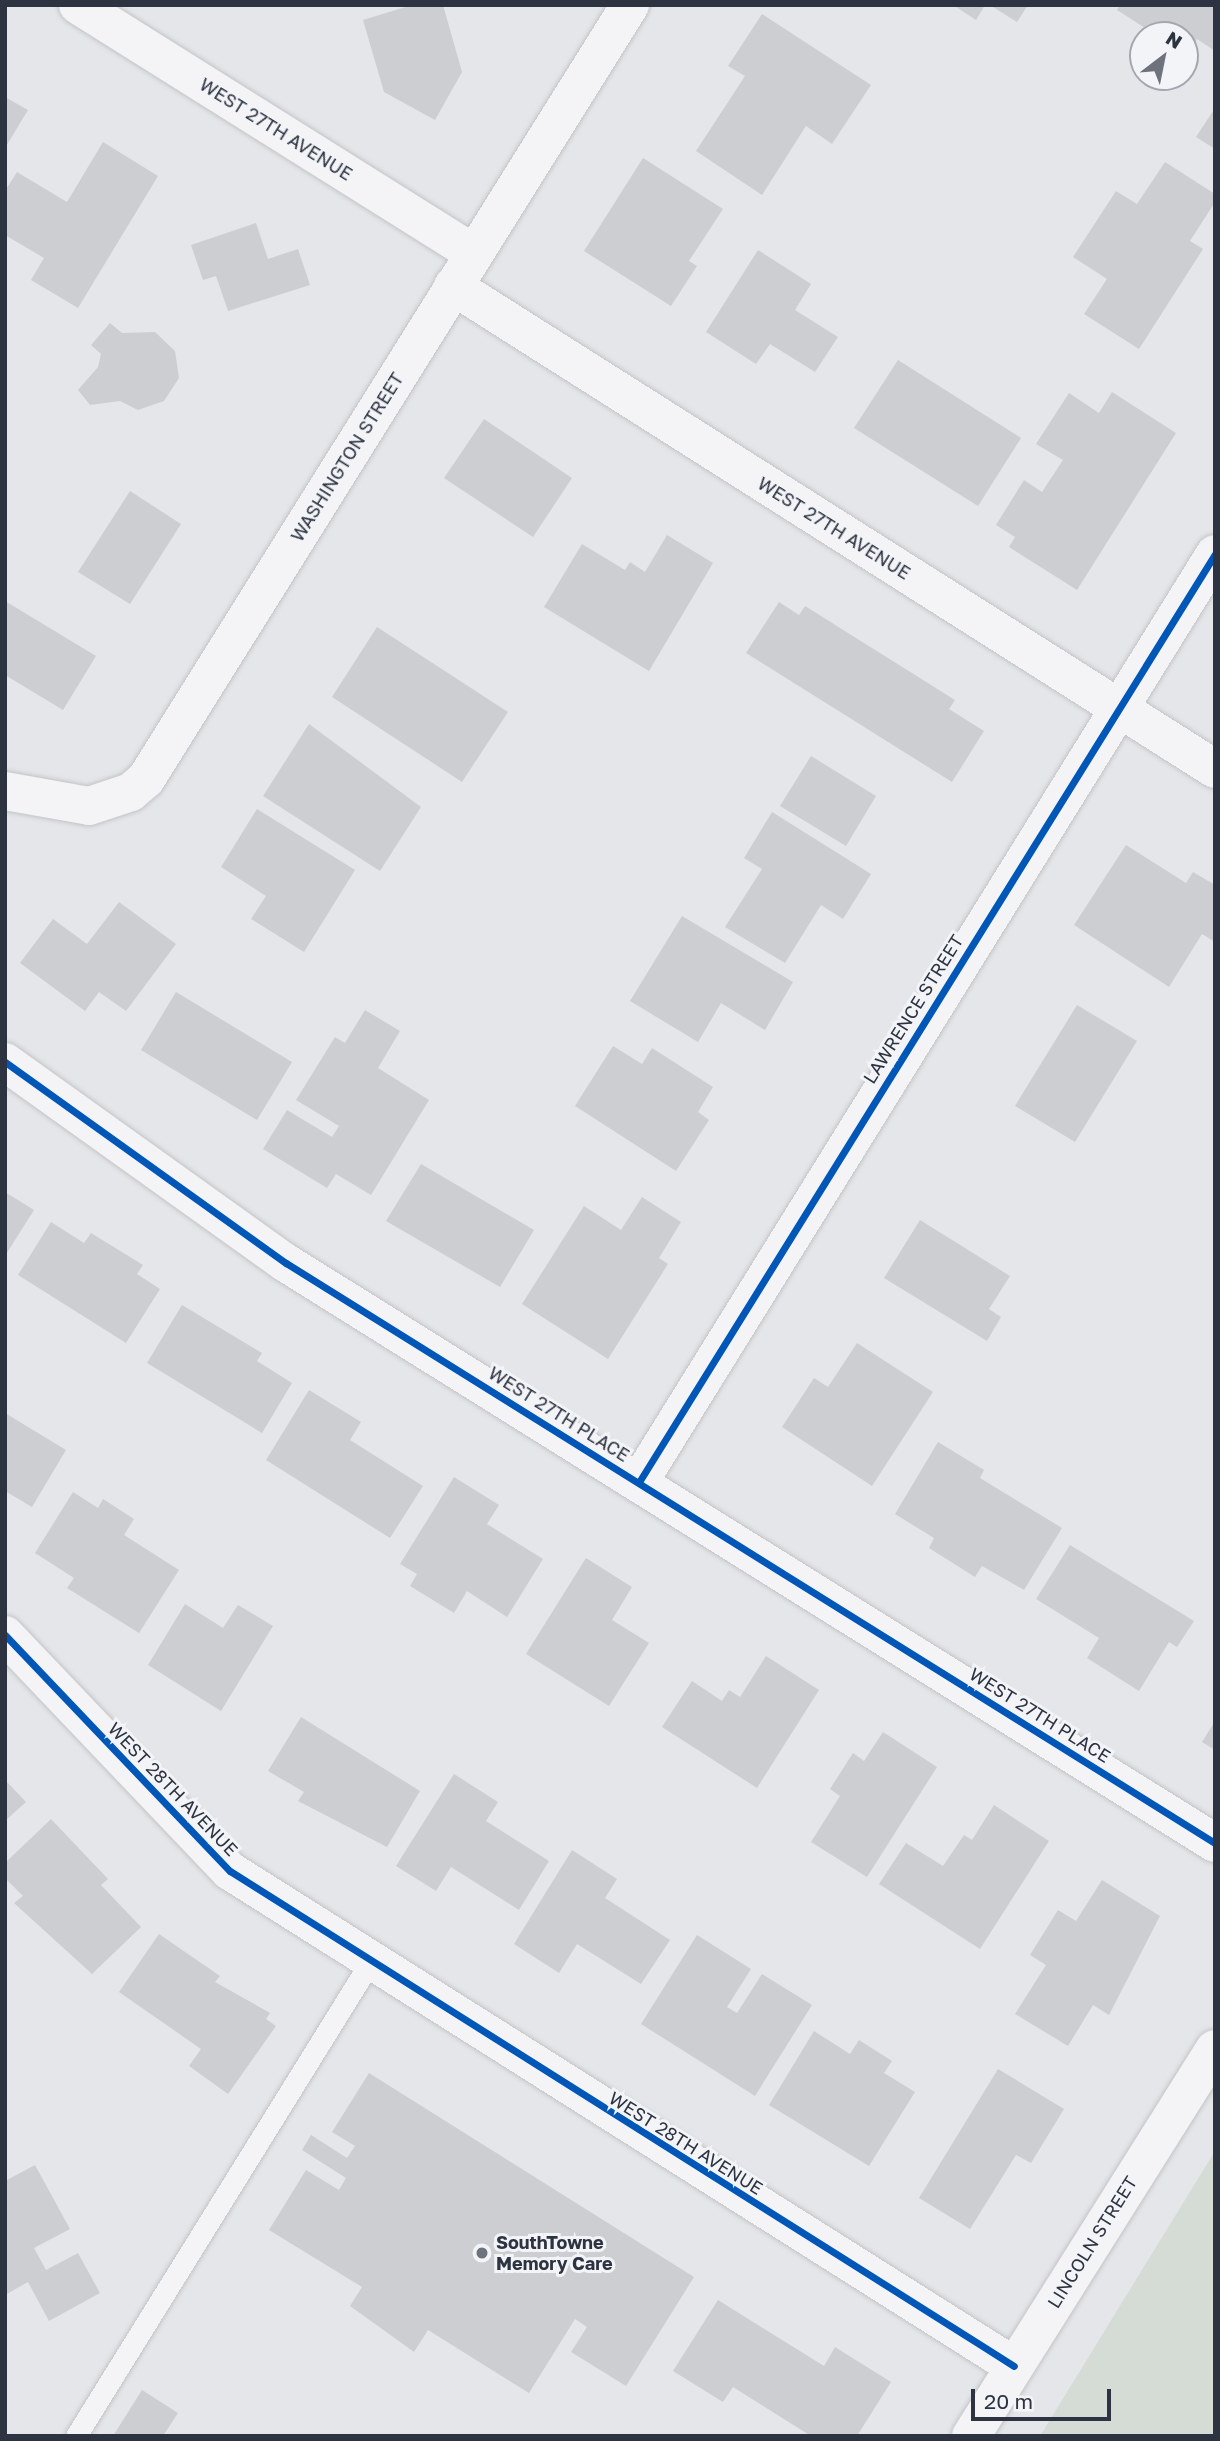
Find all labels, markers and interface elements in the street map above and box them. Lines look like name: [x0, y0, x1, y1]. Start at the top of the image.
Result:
north arrow: [1129, 21, 1199, 91]
text: N: [1162, 26, 1187, 53]
street label: WEST 27TH AVENUE: [196, 73, 356, 185]
street label: WASHINGTON STREET: [286, 368, 408, 546]
street label: WEST 27TH AVENUE: [754, 472, 914, 584]
street label: LAWRENCE STREET: [858, 930, 968, 1088]
street label: WEST 27TH PLACE: [485, 1362, 633, 1466]
street label: WEST 27TH PLACE: [966, 1663, 1114, 1767]
street label: WEST 28TH AVENUE: [104, 1718, 242, 1860]
street label: WEST 28TH AVENUE: [605, 2087, 767, 2199]
street label: LINCOLN STREET: [1043, 2172, 1141, 2312]
place label: SouthTowne Memory Care: [496, 2232, 613, 2274]
marker: SouthTowne Memory Care: [474, 2245, 490, 2261]
scale bar: [975, 2374, 1115, 2418]
text: 20 m: [984, 2388, 1033, 2414]

